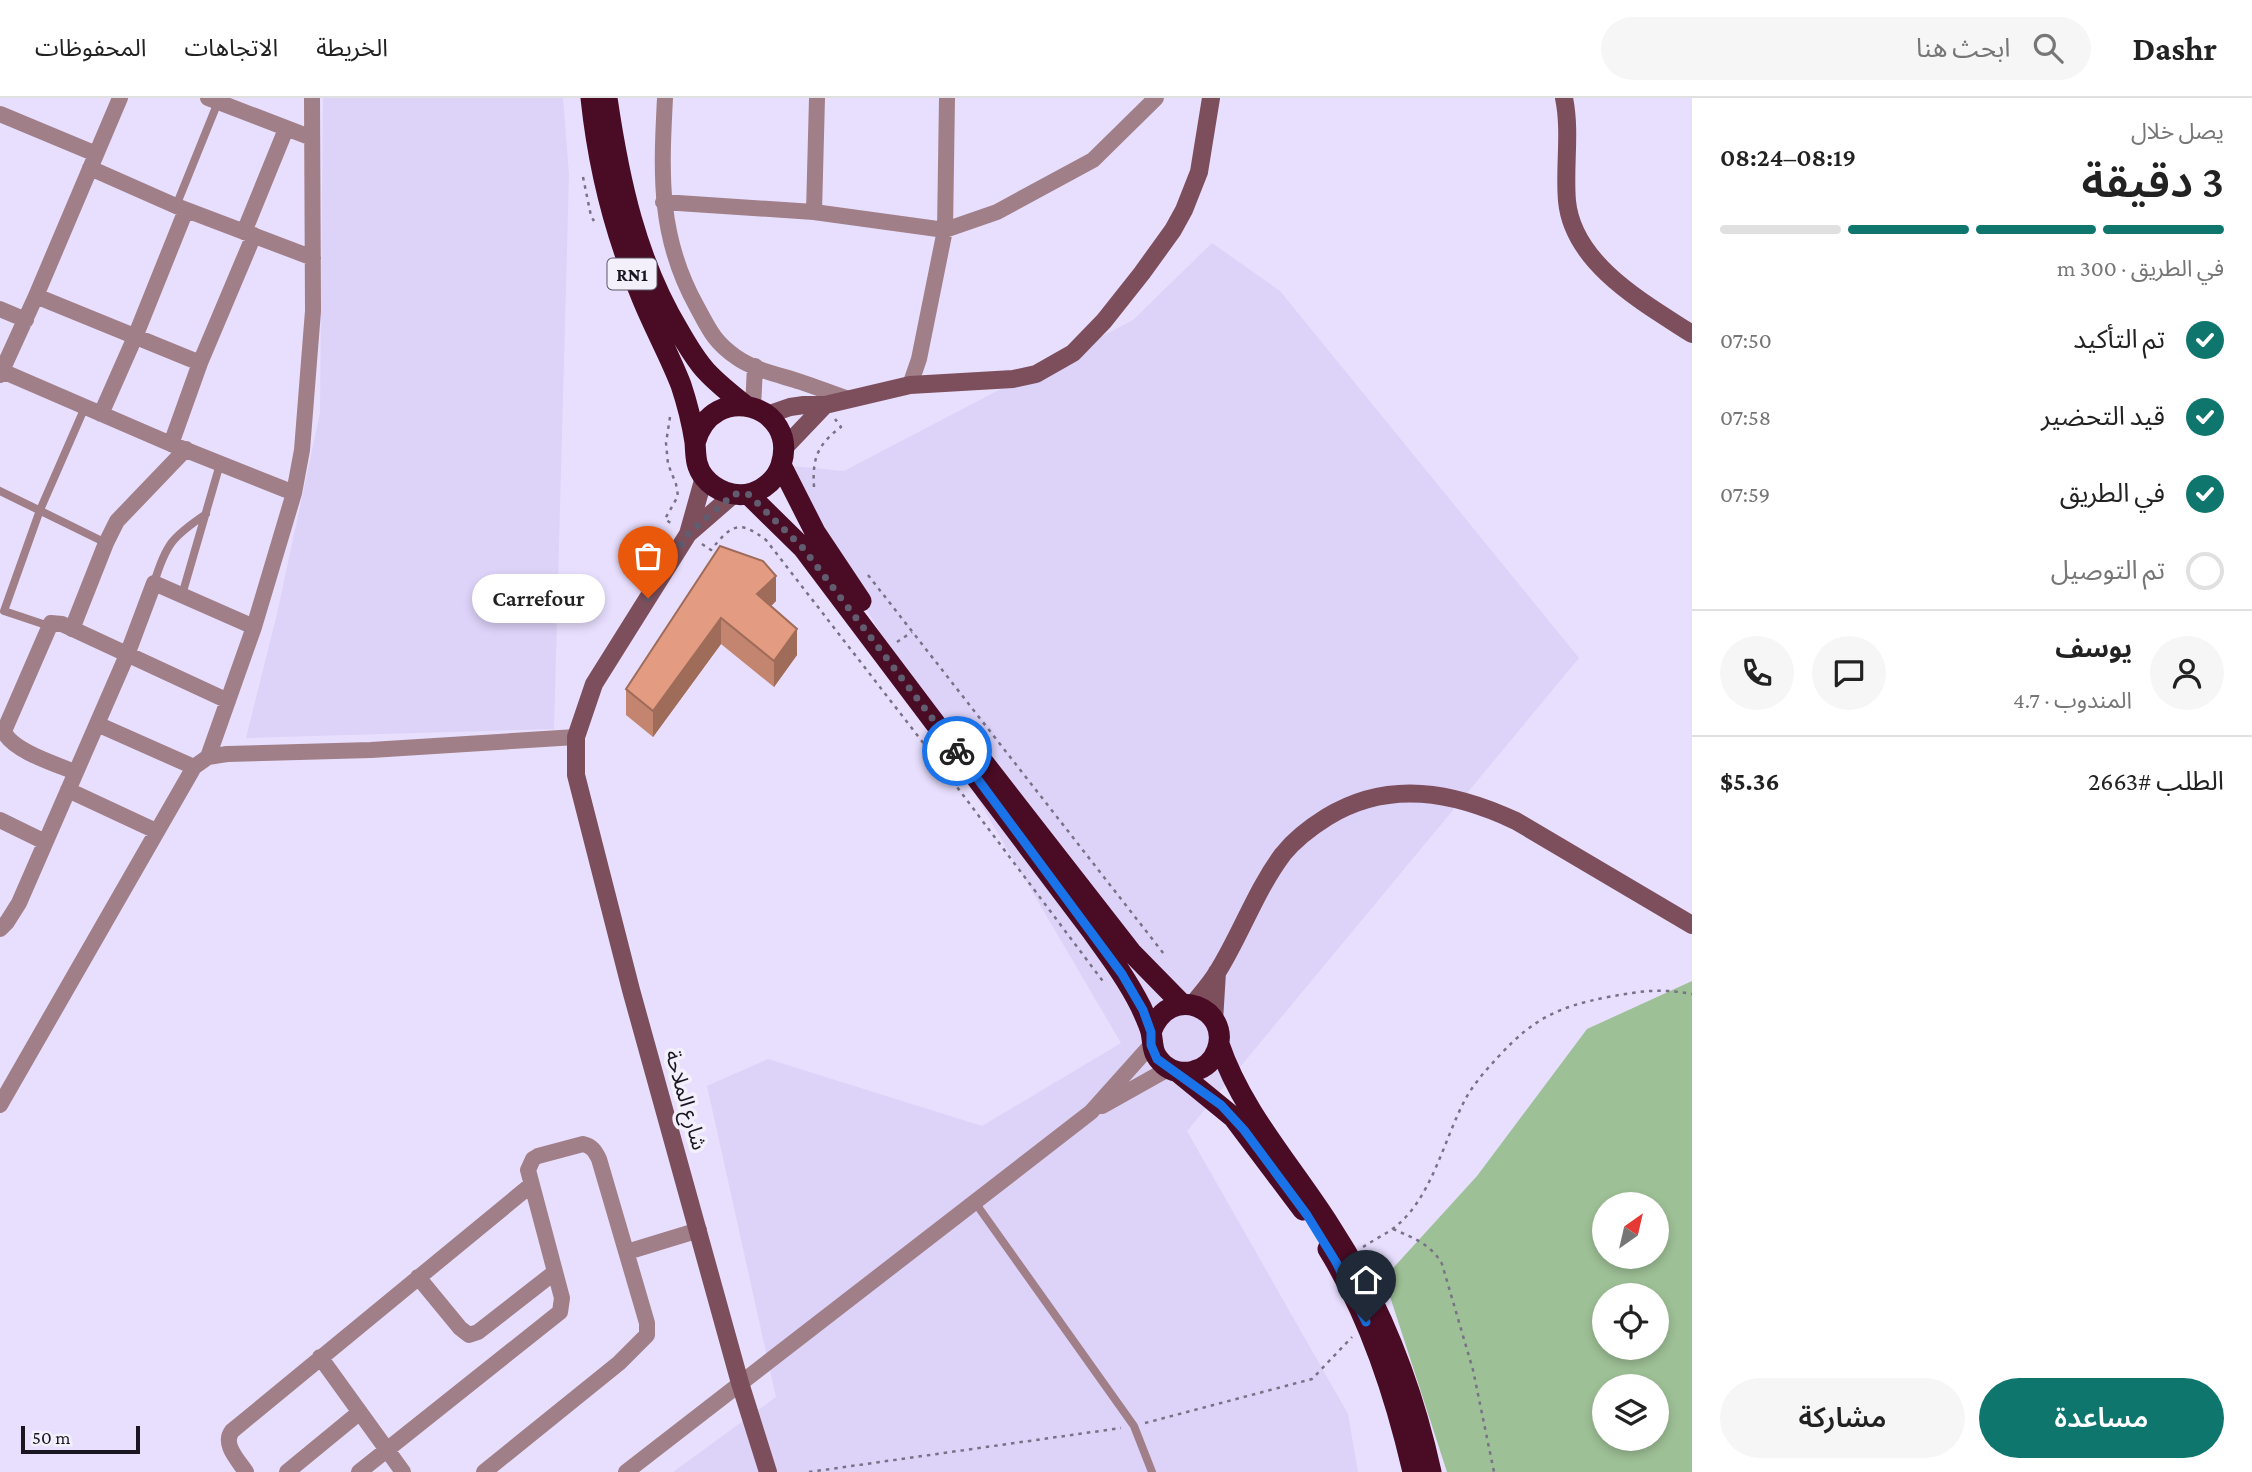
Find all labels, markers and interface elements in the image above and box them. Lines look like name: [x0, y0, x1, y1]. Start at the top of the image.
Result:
search box: [1601, 17, 2091, 80]
icon: search: [2029, 29, 2067, 67]
text: Dashr: [2133, 30, 2217, 67]
text: المحفوظات: [35, 34, 146, 61]
text: الاتجاهات: [184, 34, 278, 61]
text: الخريطة: [316, 34, 388, 61]
text: ابحث هنا: [1916, 34, 2011, 63]
text: يصل خلال: [2131, 118, 2224, 144]
text: 08:19–08:24: [1720, 143, 1856, 172]
text: 3 دقيقة: [2081, 156, 2224, 207]
text: في الطريق · 300 m: [2057, 255, 2224, 281]
road number: RN1: [608, 258, 656, 290]
icon: check: [2186, 321, 2224, 359]
text: تم التأكيد: [2073, 325, 2165, 354]
text: 07:50: [1720, 327, 1772, 353]
icon: check: [2186, 398, 2224, 436]
text: قيد التحضير: [2041, 402, 2165, 431]
text: 07:58: [1720, 404, 1771, 430]
icon: check: [2186, 475, 2224, 513]
text: في الطريق: [2060, 479, 2165, 508]
text: 07:59: [1720, 481, 1770, 507]
pin: [618, 526, 678, 598]
icon: bag: [629, 537, 667, 575]
text: تم التوصيل: [2051, 556, 2165, 585]
callout: Carrefour: [473, 574, 606, 622]
text: Carrefour: [492, 585, 585, 611]
text: يوسف: [2055, 634, 2132, 663]
button: phone: [1720, 636, 1794, 710]
button: chat: [1812, 636, 1886, 710]
button: person: [2150, 636, 2224, 710]
text: المندوب · 4.7: [2013, 687, 2132, 713]
courier: [922, 716, 992, 786]
icon: bike: [938, 732, 976, 770]
text: $5.36: [1720, 767, 1780, 796]
text: الطلب #2663: [2088, 767, 2224, 796]
street label: شارع الملاحة: [657, 1047, 712, 1153]
north arrow: [1592, 1192, 1670, 1269]
map controls: [1592, 1192, 1669, 1451]
pin: [1336, 1250, 1396, 1322]
icon: home: [1347, 1261, 1385, 1299]
button: locate: [1592, 1283, 1669, 1360]
button: layers: [1592, 1374, 1669, 1451]
button: مشاركة: [1720, 1378, 1965, 1458]
button: مساعدة: [1979, 1378, 2224, 1458]
scale bar: [21, 1423, 140, 1455]
text: 50 m: [32, 1427, 71, 1448]

